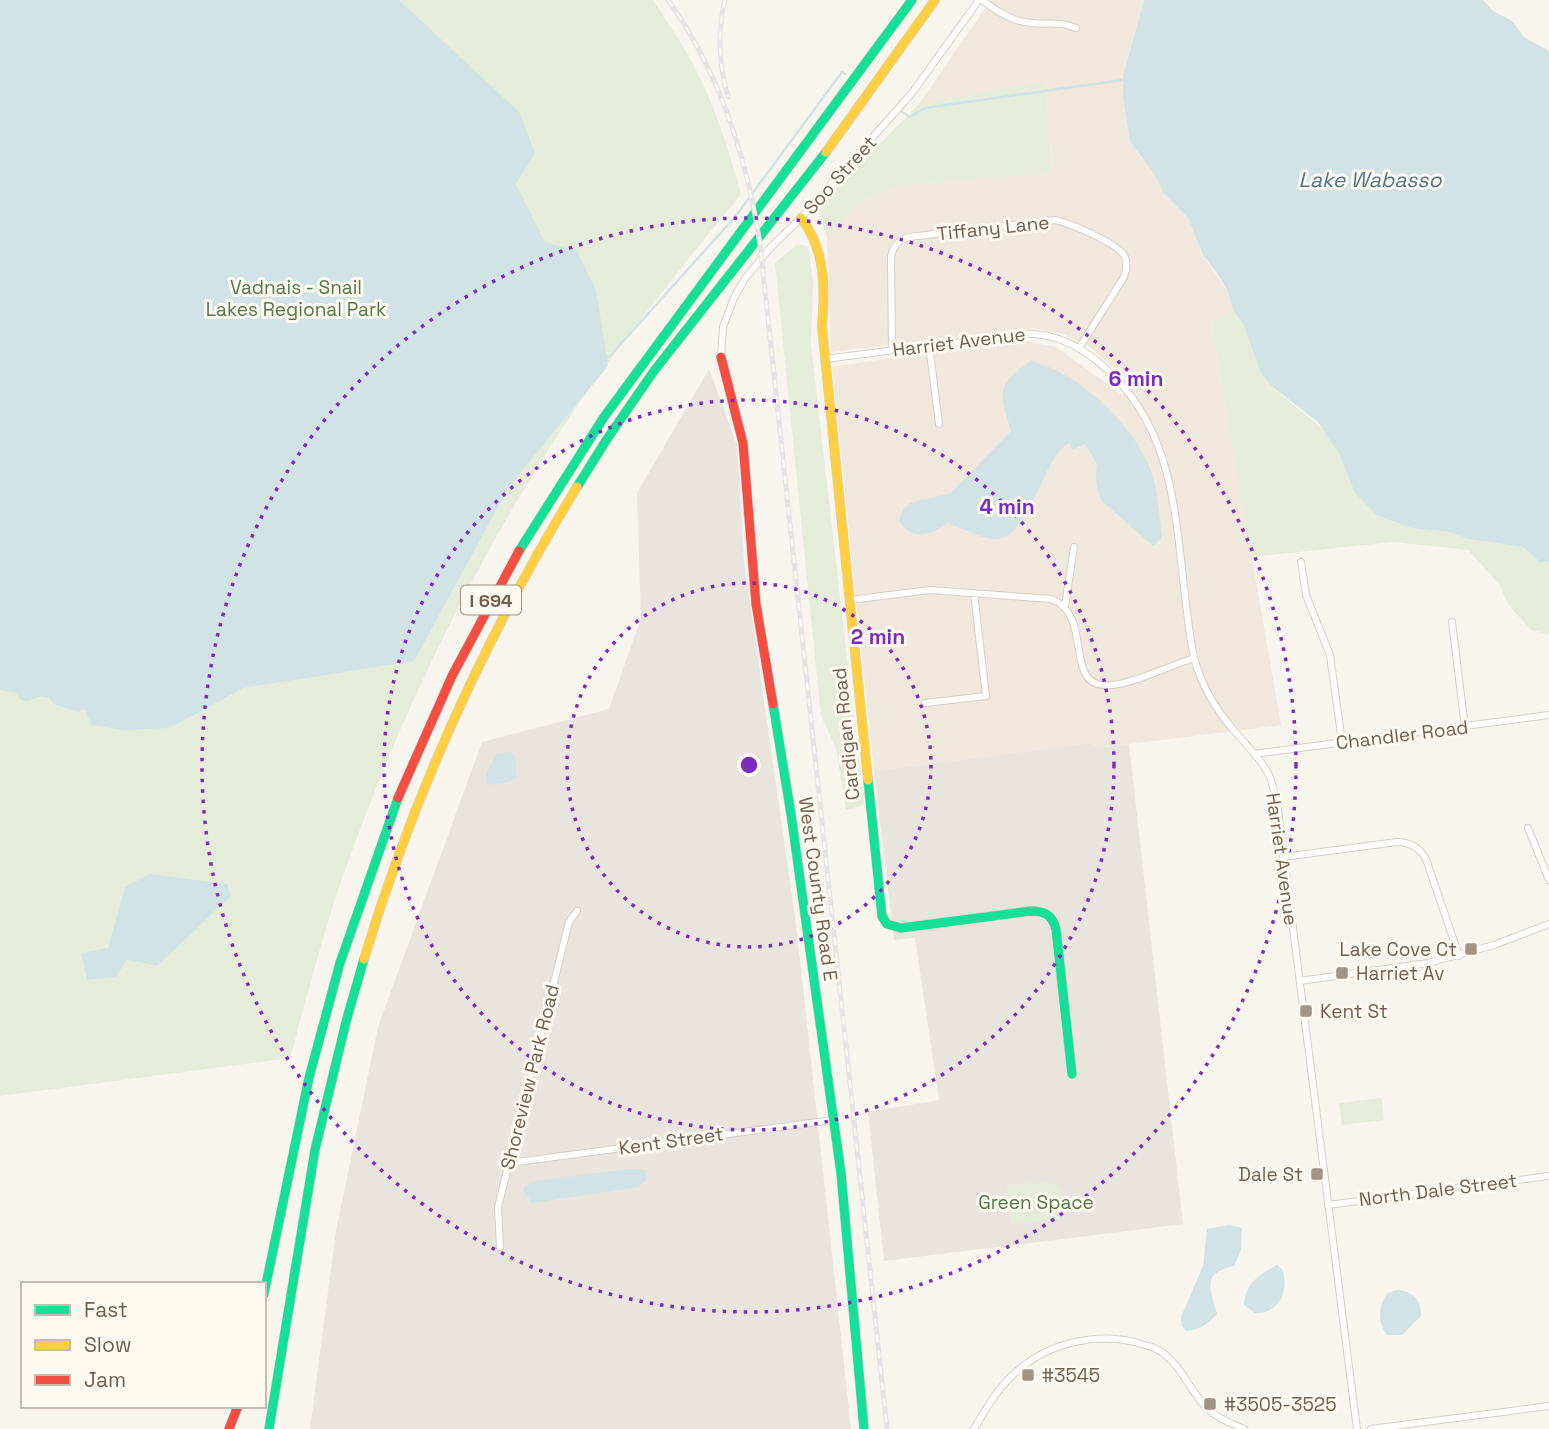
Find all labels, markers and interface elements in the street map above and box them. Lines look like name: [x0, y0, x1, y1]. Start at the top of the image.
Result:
street label: Soo Street: [798, 130, 882, 220]
water label: Lake Wabasso: [1299, 166, 1442, 193]
street label: Tiffany Lane: [935, 210, 1051, 246]
park label: Vadnais - Snail Lakes Regional Park: [206, 275, 386, 322]
street label: Harriet Avenue: [891, 321, 1027, 363]
text: 6 min: [1109, 365, 1163, 392]
text: 4 min: [979, 493, 1035, 520]
road number: I 694: [461, 586, 521, 614]
text: 2 min: [851, 623, 905, 650]
street label: Cardigan Road: [827, 666, 865, 802]
street label: Chandler Road: [1334, 714, 1470, 756]
centre of rings: [737, 753, 761, 777]
street label: Harriet Avenue: [1260, 791, 1304, 927]
street label: West County Road E: [793, 795, 843, 983]
place label: Lake Cove Ct: [1339, 937, 1457, 962]
marker: Lake Cove Ct: [1463, 941, 1479, 957]
place label: Harriet Av: [1356, 961, 1445, 986]
marker: Harriet Av: [1334, 965, 1350, 981]
street label: Shoreview Park Road: [495, 982, 565, 1172]
place label: Kent St: [1320, 999, 1388, 1024]
marker: Kent St: [1298, 1003, 1314, 1019]
street label: Kent Street: [617, 1121, 725, 1161]
place label: Dale St: [1238, 1162, 1303, 1187]
marker: Dale St: [1309, 1166, 1325, 1182]
street label: North Dale Street: [1357, 1168, 1519, 1212]
park label: Green Space: [978, 1190, 1094, 1215]
legend: [21, 1282, 266, 1408]
text: Fast: [84, 1296, 128, 1323]
text: Slow: [84, 1331, 132, 1358]
place label: #3545: [1042, 1363, 1100, 1388]
text: Jam: [84, 1366, 126, 1393]
marker: #3545: [1020, 1367, 1036, 1383]
place label: #3505-3525: [1224, 1392, 1337, 1417]
marker: #3505-3525: [1202, 1396, 1218, 1412]

